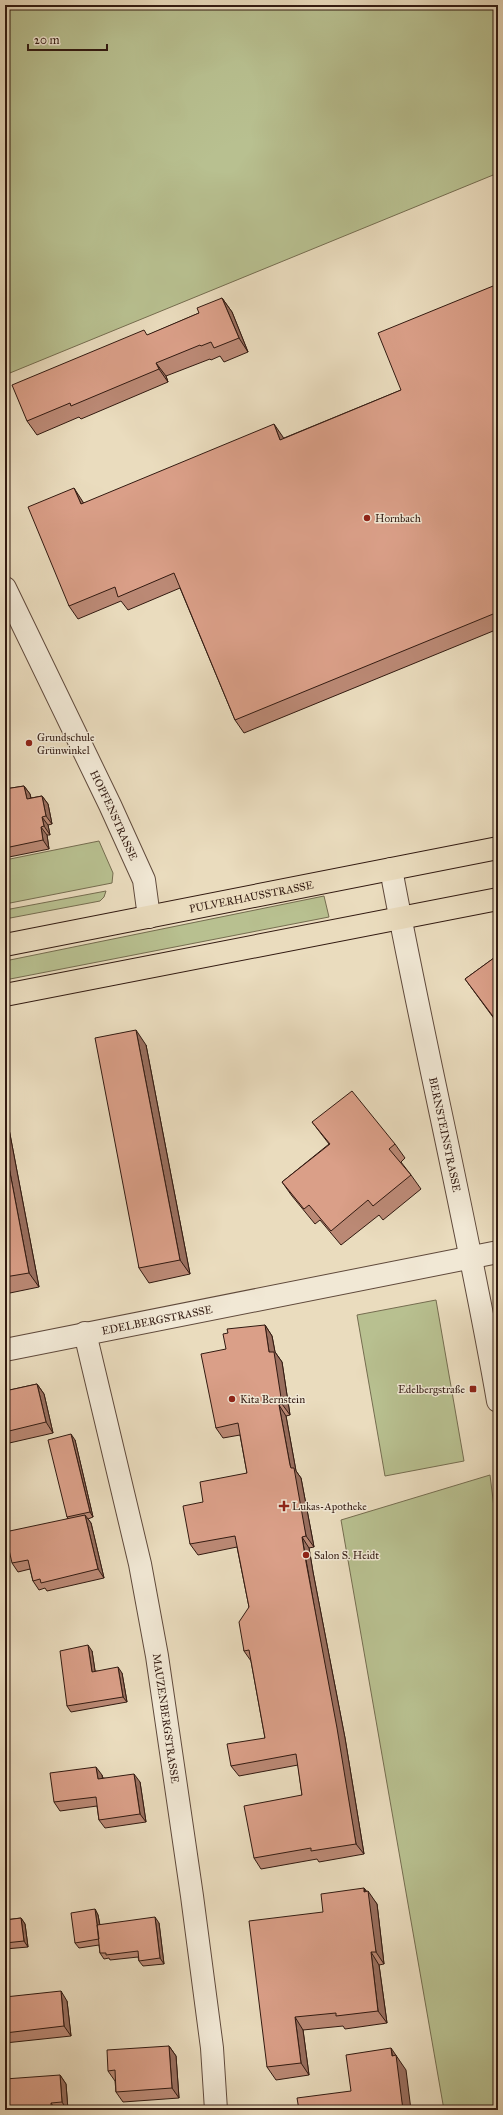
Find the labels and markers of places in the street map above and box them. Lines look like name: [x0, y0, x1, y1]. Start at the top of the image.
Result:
place label: Hornbach: [375, 512, 421, 525]
marker: Hornbach: [362, 513, 372, 523]
place label: Grundschule Grünwinkel: [37, 731, 95, 757]
marker: Grundschule Grünwinkel: [24, 738, 34, 748]
place label: Edelbergstraße: [398, 1383, 465, 1396]
marker: Edelbergstraße: [468, 1384, 478, 1394]
place label: Kita Bernstein: [240, 1393, 305, 1406]
marker: Kita Bernstein: [227, 1394, 237, 1404]
place label: Lukas-Apotheke: [292, 1500, 367, 1513]
marker: Lukas-Apotheke: [279, 1501, 289, 1511]
place label: Salon S. Heidt: [314, 1549, 379, 1562]
marker: Salon S. Heidt: [301, 1550, 311, 1560]

